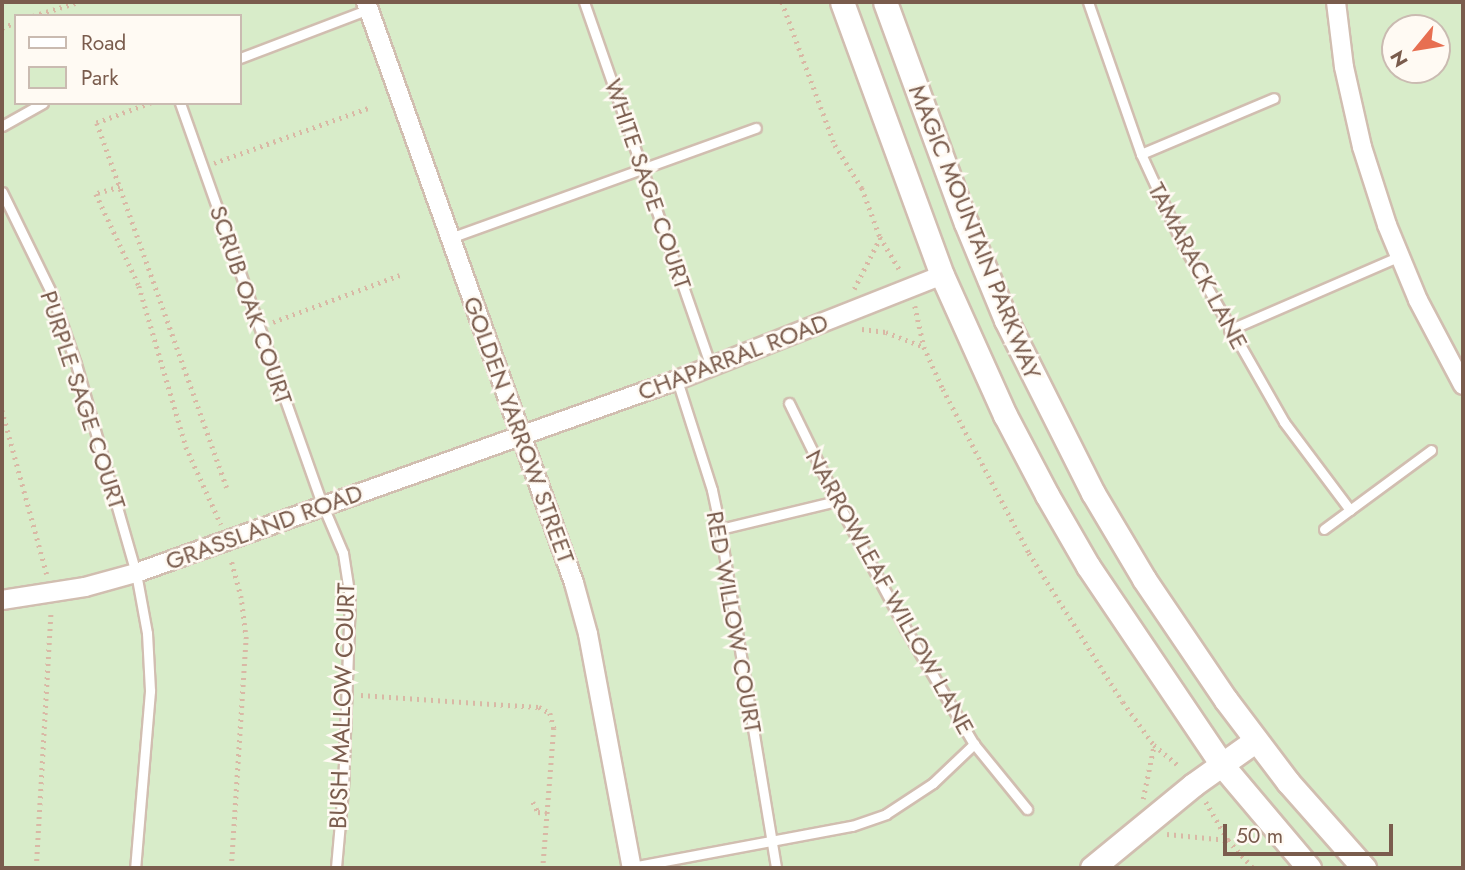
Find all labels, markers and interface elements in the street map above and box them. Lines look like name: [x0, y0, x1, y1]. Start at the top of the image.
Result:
legend: [14, 14, 242, 105]
north arrow: [1381, 14, 1451, 84]
text: Road: [81, 28, 126, 58]
text: N: [1384, 45, 1415, 72]
text: Park: [81, 63, 118, 93]
street label: WHITE SAGE COURT: [598, 75, 698, 293]
street label: MAGIC MOUNTAIN PARKWAY: [903, 81, 1047, 383]
street label: TAMARACK LANE: [1142, 178, 1254, 354]
street label: SCRUB OAK COURT: [203, 202, 299, 408]
street label: PURPLE SAGE COURT: [34, 287, 132, 513]
street label: GOLDEN YARROW STREET: [457, 293, 581, 567]
street label: CHAPARRAL ROAD: [634, 307, 832, 407]
street label: NARROWLEAF WILLOW LANE: [800, 445, 980, 739]
street label: GRASSLAND ROAD: [162, 478, 366, 576]
street label: RED WILLOW COURT: [700, 509, 768, 735]
street label: BUSH MALLOW COURT: [323, 582, 361, 830]
scale bar: [1227, 810, 1397, 854]
text: 50 m: [1236, 821, 1283, 851]

